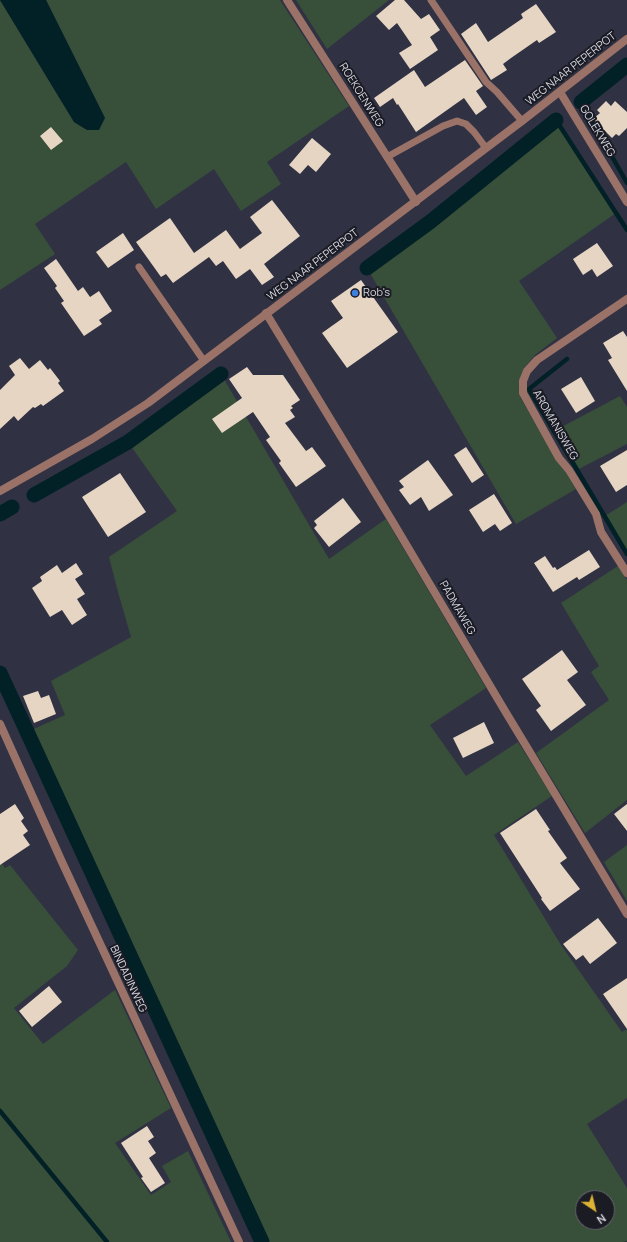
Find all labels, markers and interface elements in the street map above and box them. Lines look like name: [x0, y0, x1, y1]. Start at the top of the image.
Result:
street label: WEG NAAR PEPERPOT: [523, 30, 619, 108]
street label: ROEKOENWEG: [336, 61, 386, 129]
street label: GOLEKWEG: [576, 103, 618, 159]
street label: WEG NAAR PEPERPOT: [265, 226, 361, 304]
place label: Rob's: [363, 286, 390, 300]
marker: Rob's: [350, 288, 360, 298]
street label: AROMANISWEG: [530, 388, 580, 462]
street label: PADMAWEG: [436, 579, 478, 637]
street label: BINDADINWEG: [107, 943, 149, 1015]
north arrow: [575, 1190, 615, 1230]
text: N: [594, 1211, 609, 1228]

